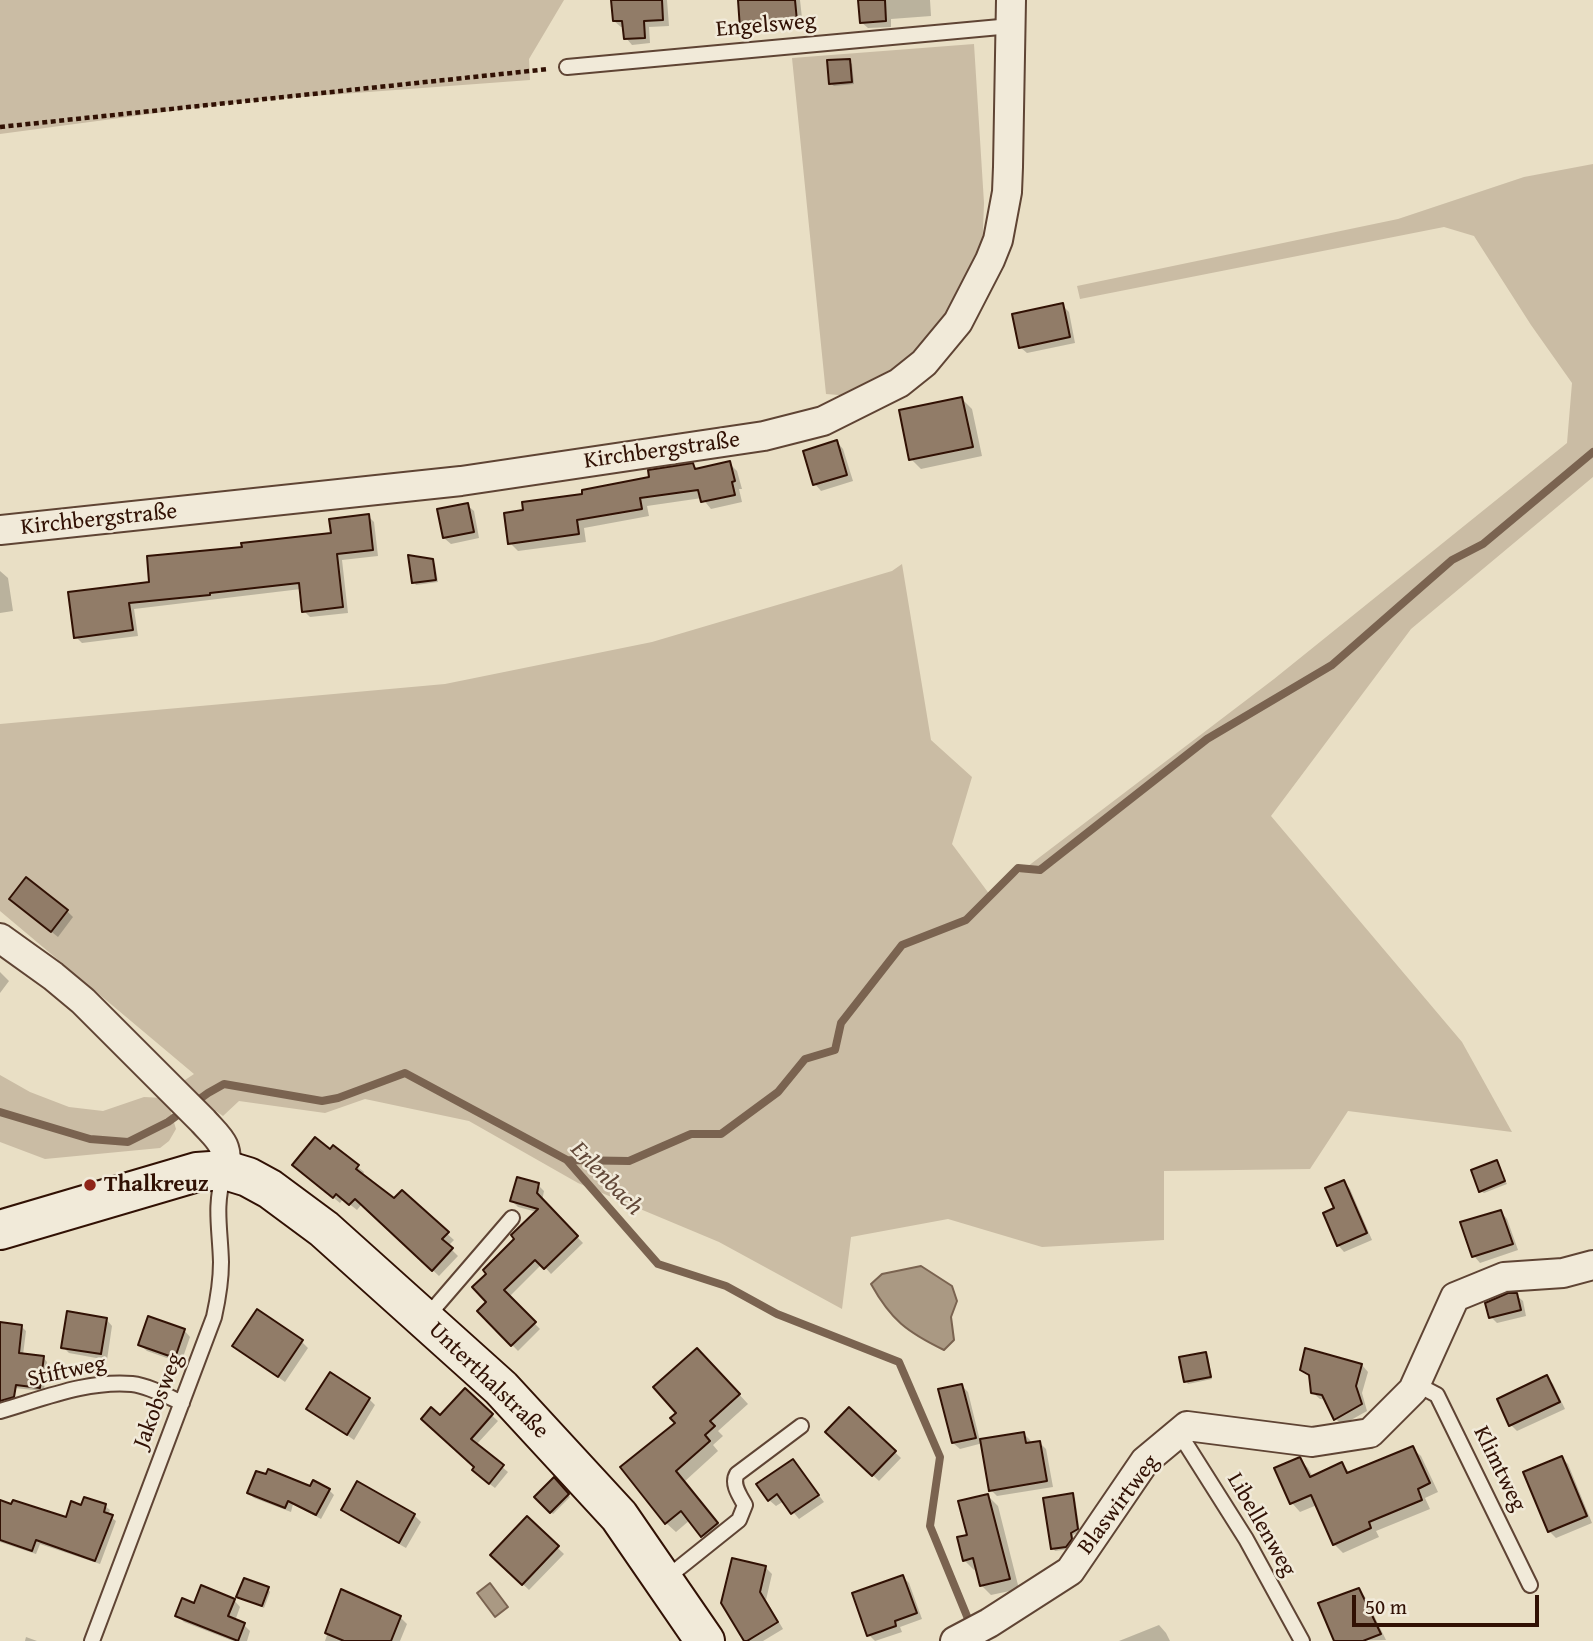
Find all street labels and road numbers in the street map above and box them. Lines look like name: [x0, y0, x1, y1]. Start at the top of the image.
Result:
street label: Engelsweg: [715, 8, 817, 44]
street label: Kirchbergstraße: [582, 426, 742, 476]
street label: Kirchbergstraße: [19, 498, 179, 542]
street label: Unterthalstraße: [422, 1317, 554, 1445]
street label: Jakobsweg: [128, 1349, 190, 1453]
street label: Stiftweg: [25, 1350, 109, 1394]
street label: Klimtweg: [1467, 1422, 1531, 1516]
street label: Blaswirtweg: [1072, 1450, 1166, 1560]
street label: Libellenweg: [1220, 1468, 1302, 1582]

